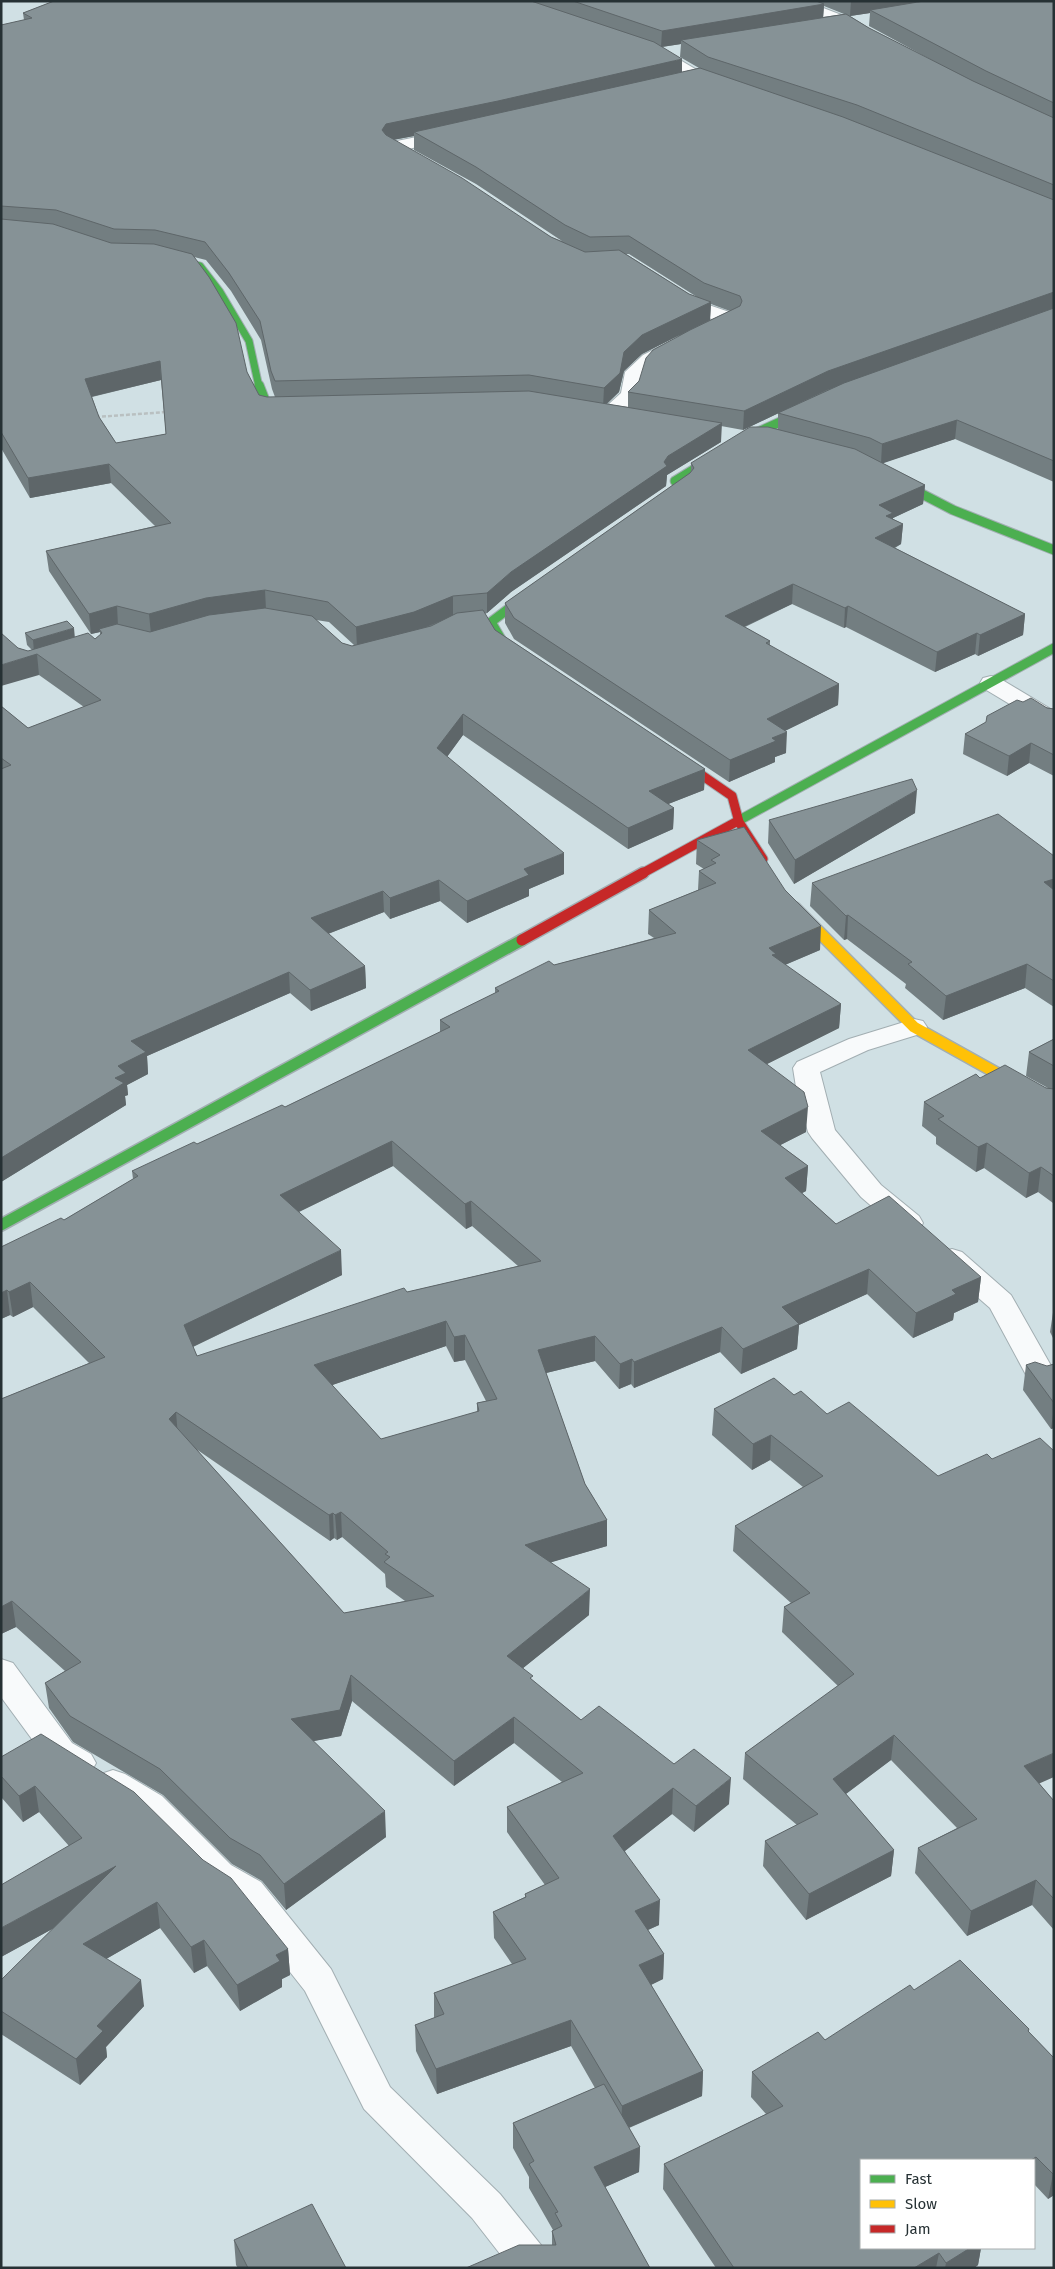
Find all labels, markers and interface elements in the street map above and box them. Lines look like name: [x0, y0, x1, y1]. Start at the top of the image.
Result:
legend: [860, 2159, 1035, 2249]
text: Fast: [905, 2170, 932, 2188]
text: Slow: [905, 2195, 937, 2213]
text: Jam: [905, 2220, 931, 2238]

